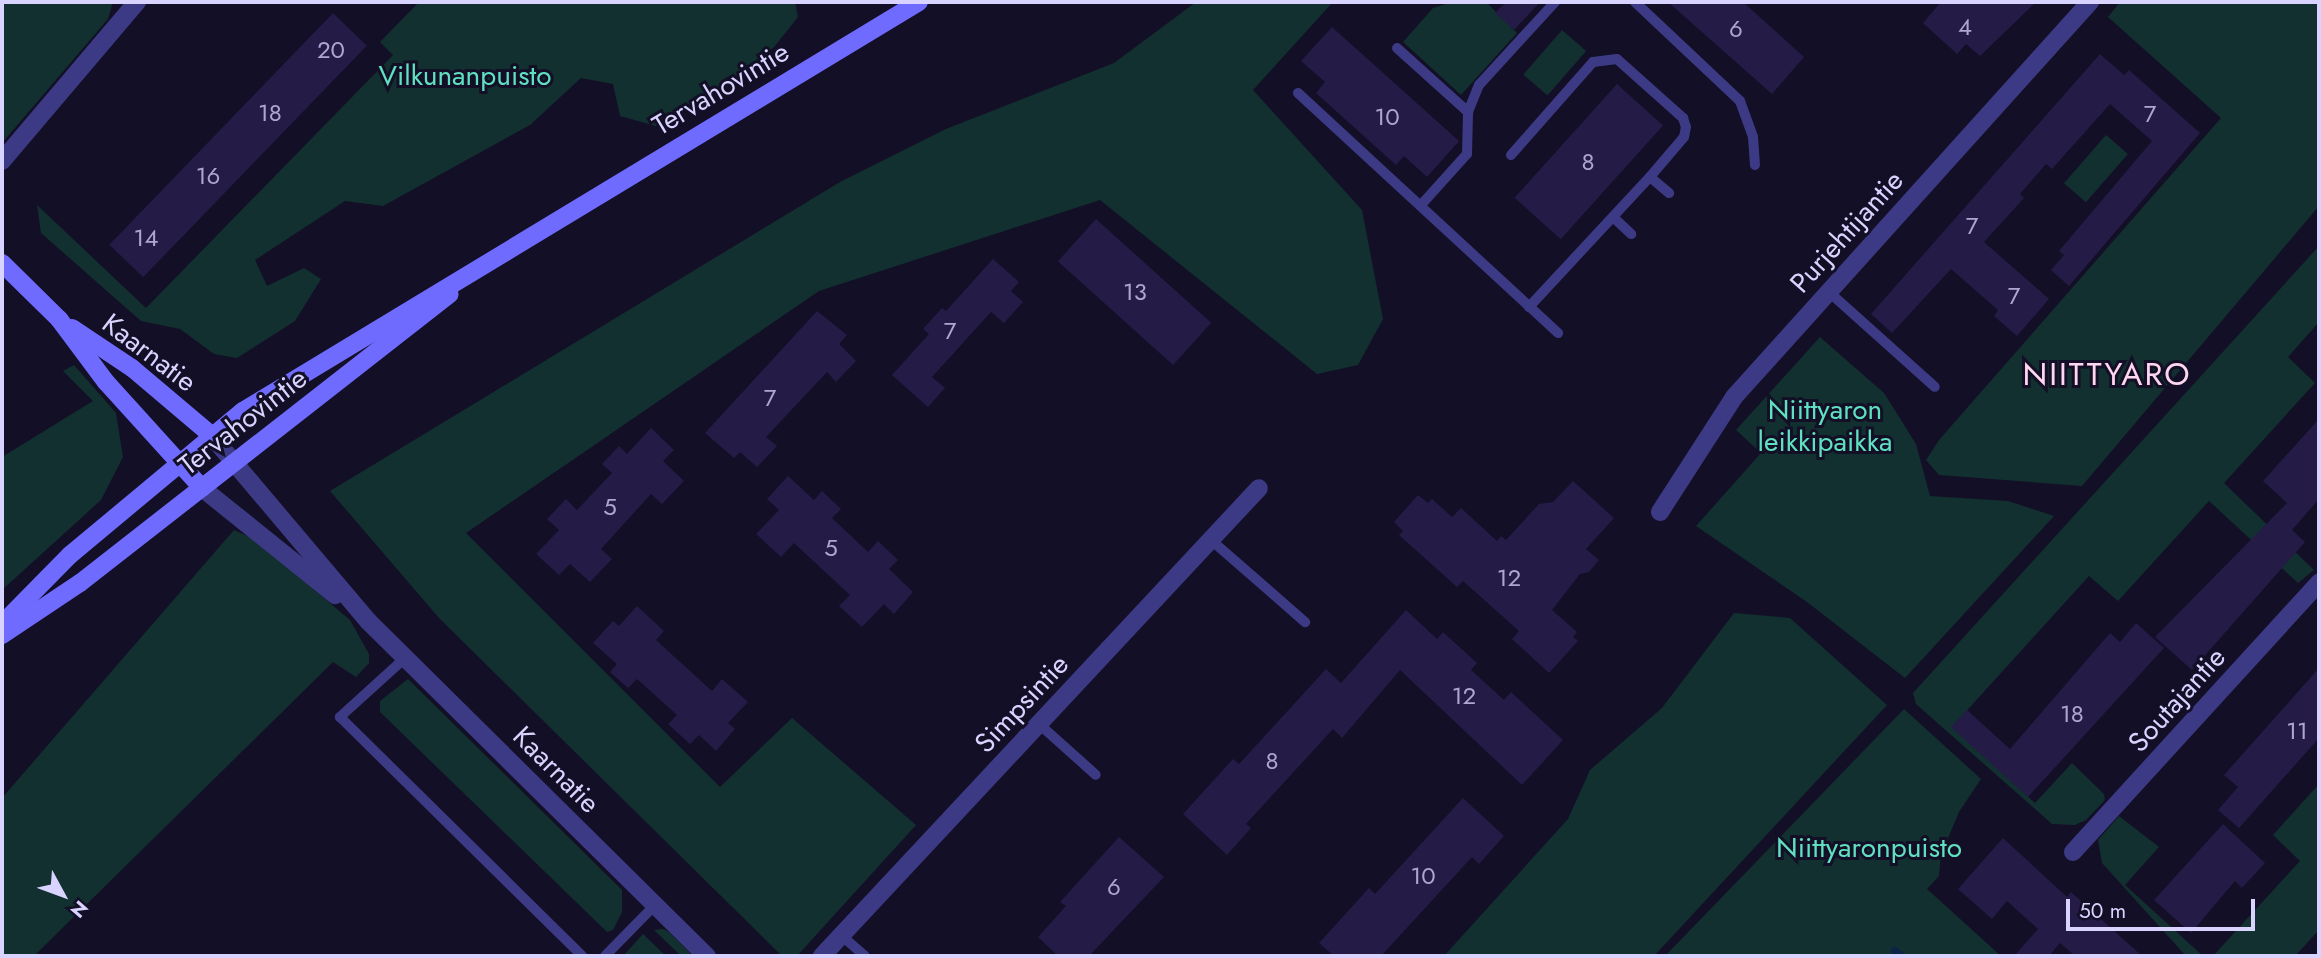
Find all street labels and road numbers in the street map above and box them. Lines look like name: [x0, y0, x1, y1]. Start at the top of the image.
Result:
street label: Tervahovintie: [647, 35, 795, 143]
street label: Purjehtijantie: [1783, 164, 1911, 300]
street label: Kaarnatie: [95, 307, 203, 399]
street label: Tervahovintie: [172, 362, 314, 482]
street label: Soutajantie: [2121, 641, 2233, 759]
street label: Simpsintie: [968, 648, 1076, 760]
street label: Kaarnatie: [506, 720, 606, 820]

